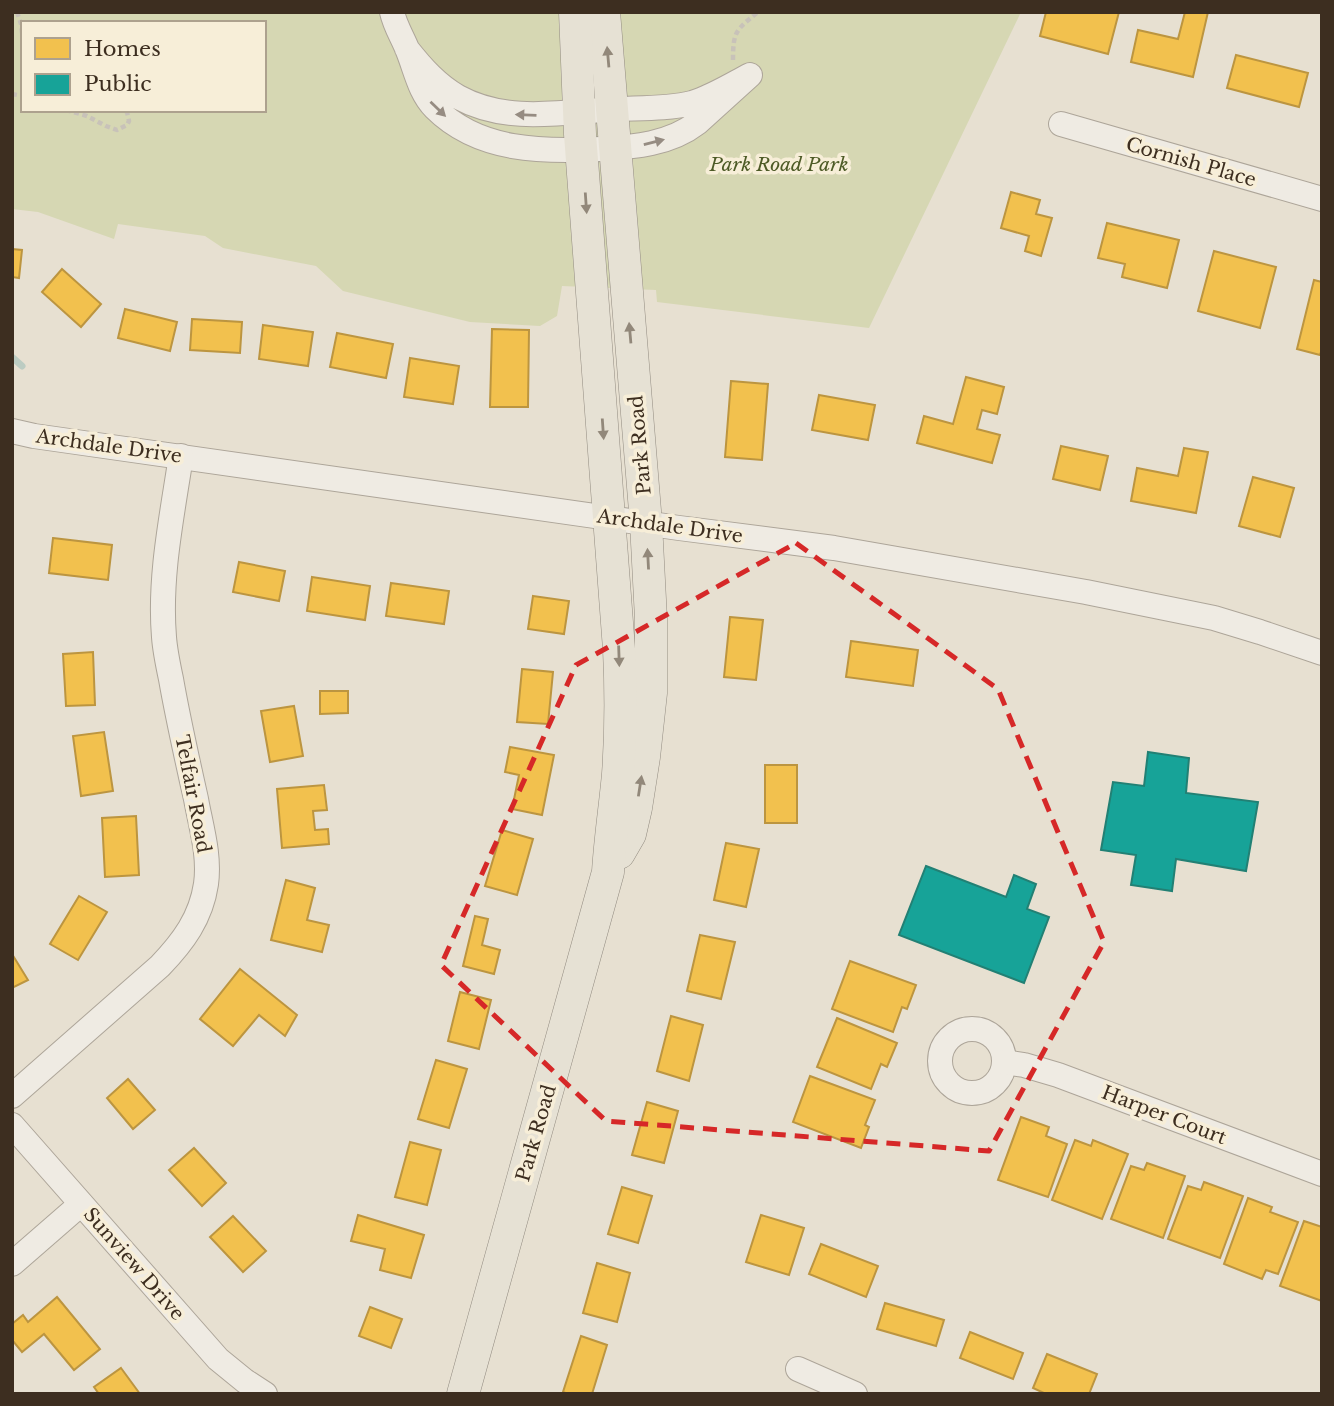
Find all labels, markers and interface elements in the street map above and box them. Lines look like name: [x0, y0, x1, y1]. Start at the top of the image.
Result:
legend: [21, 21, 266, 112]
text: Homes: [84, 36, 161, 62]
one-way arrow: [602, 46, 613, 68]
text: Public: [84, 71, 151, 97]
one-way arrow: [429, 101, 446, 118]
one-way arrow: [515, 109, 537, 120]
street label: Cornish Place: [1123, 132, 1259, 192]
one-way arrow: [643, 136, 665, 147]
park label: Park Road Park: [709, 153, 848, 176]
one-way arrow: [580, 192, 591, 214]
one-way arrow: [624, 321, 635, 343]
street label: Park Road: [624, 394, 656, 496]
one-way arrow: [598, 419, 609, 441]
street label: Archdale Drive: [34, 424, 183, 468]
street label: Archdale Drive: [595, 504, 744, 548]
one-way arrow: [642, 548, 653, 570]
one-way arrow: [614, 646, 625, 668]
street label: Telfair Road: [170, 733, 216, 855]
one-way arrow: [634, 775, 645, 797]
street label: Harper Court: [1098, 1081, 1230, 1150]
street label: Park Road: [511, 1082, 561, 1184]
street label: Sunview Drive: [79, 1203, 189, 1325]

